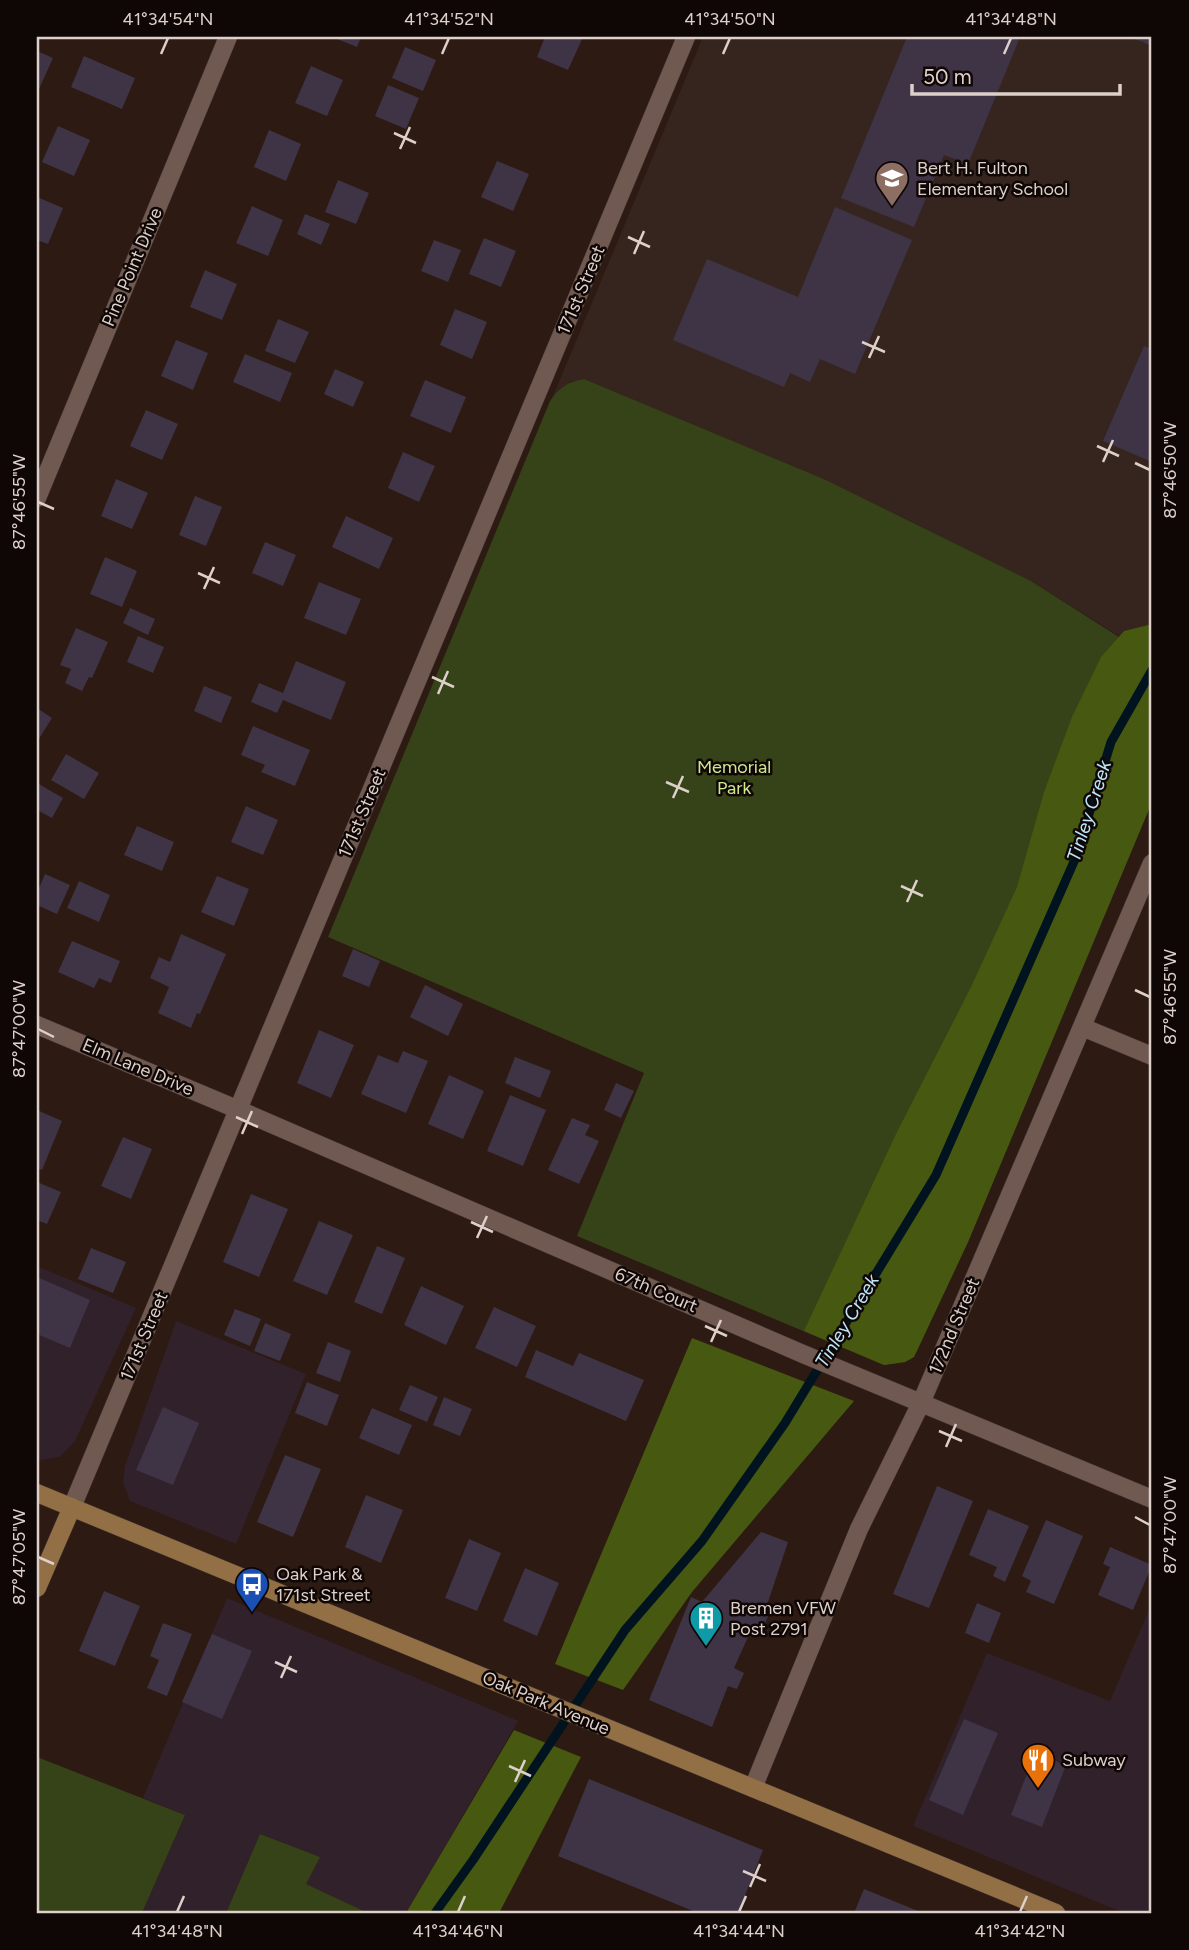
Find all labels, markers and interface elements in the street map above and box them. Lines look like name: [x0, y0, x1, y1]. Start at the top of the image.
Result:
text: 41°34'54"N: [122, 8, 214, 30]
text: 41°34'52"N: [404, 8, 494, 30]
text: 41°34'50"N: [684, 8, 776, 30]
text: 41°34'48"N: [965, 8, 1057, 30]
scale bar: [912, 52, 1121, 96]
text: 50 m: [923, 64, 972, 89]
place label: Bert H. Fulton Elementary School: [917, 157, 1068, 200]
school or university icon: Bert H. Fulton Elementary School: [873, 159, 911, 208]
street label: Pine Point Drive: [97, 204, 167, 330]
street label: 171st Street: [552, 242, 610, 338]
text: 87°46'50"W: [1159, 421, 1181, 519]
text: 87°46'55"W: [8, 453, 30, 550]
park label: Memorial Park: [697, 756, 771, 799]
water label: Tinley Creek: [1062, 757, 1116, 864]
street label: 171st Street: [333, 765, 391, 861]
text: 87°46'55"W: [1159, 948, 1181, 1045]
text: 87°47'00"W: [8, 979, 30, 1078]
street label: Elm Lane Drive: [79, 1034, 197, 1100]
street label: 67th Court: [611, 1263, 701, 1317]
water label: Tinley Creek: [810, 1269, 884, 1372]
street label: 172nd Street: [924, 1274, 984, 1378]
street label: 171st Street: [115, 1288, 173, 1384]
text: 87°47'00"W: [1159, 1475, 1181, 1574]
text: 87°47'05"W: [8, 1508, 30, 1605]
place label: Oak Park & 171st Street: [276, 1563, 371, 1606]
bus stop icon: Oak Park & 171st Street: [233, 1565, 271, 1614]
place label: Bremen VFW Post 2791: [730, 1597, 837, 1640]
building icon: Bremen VFW Post 2791: [687, 1599, 725, 1648]
street label: Oak Park Avenue: [479, 1666, 613, 1740]
restaurant icon: Subway: [1019, 1741, 1057, 1790]
place label: Subway: [1062, 1749, 1126, 1771]
text: 41°34'48"N: [131, 1920, 223, 1942]
text: 41°34'46"N: [413, 1920, 503, 1942]
text: 41°34'44"N: [693, 1920, 785, 1942]
text: 41°34'42"N: [975, 1920, 1065, 1942]

